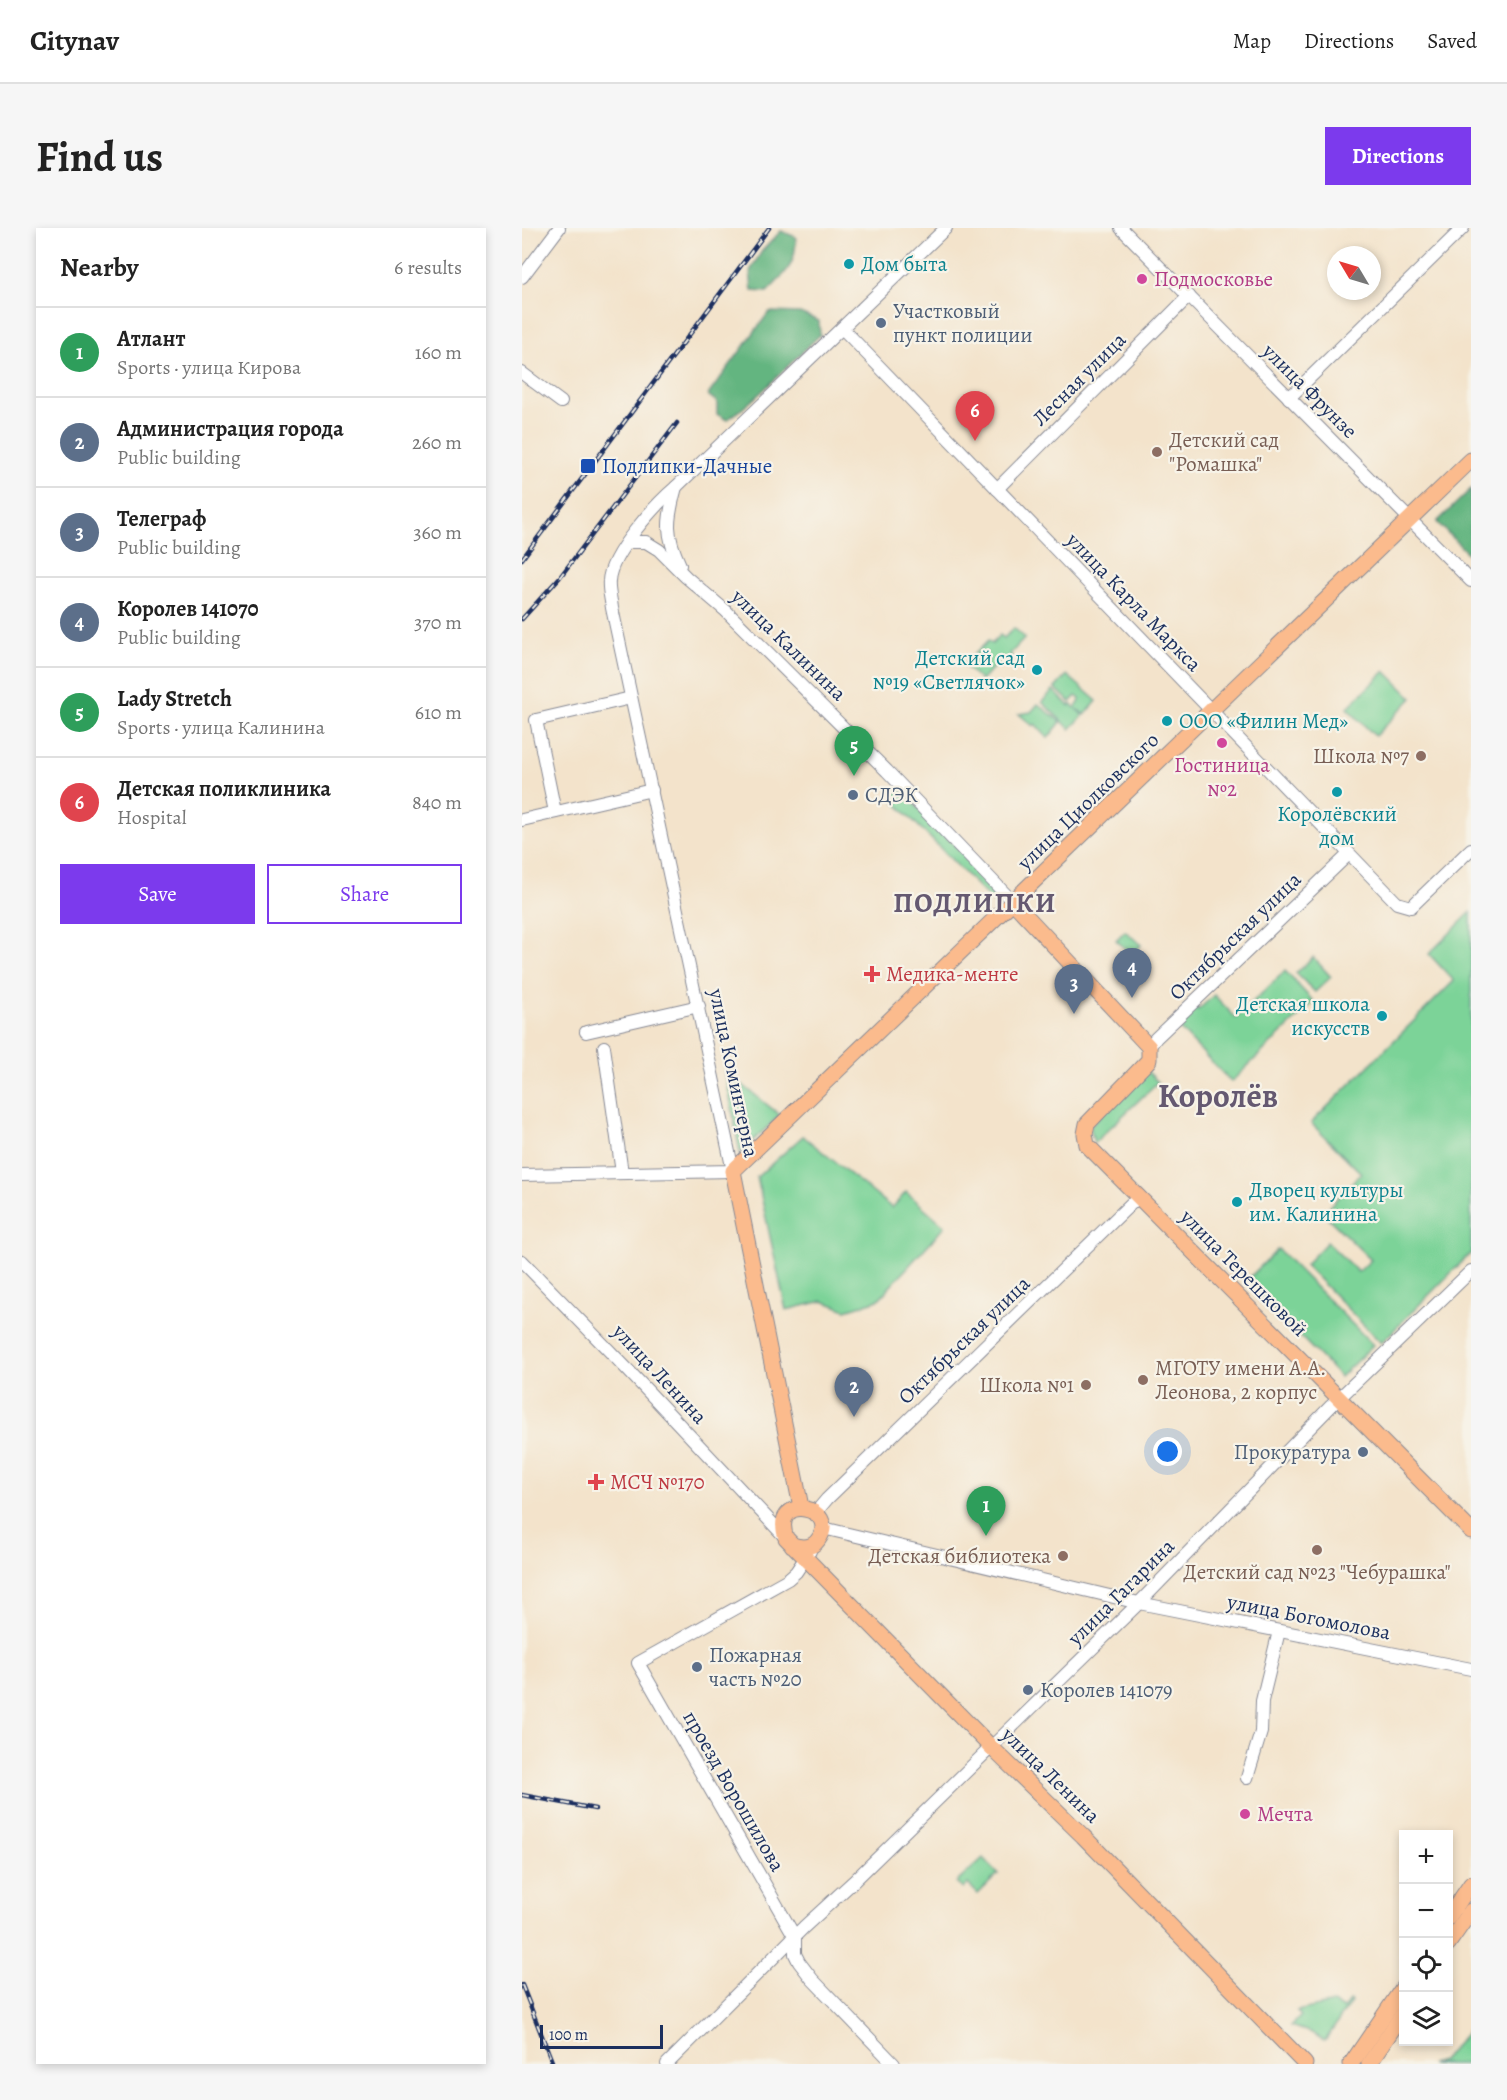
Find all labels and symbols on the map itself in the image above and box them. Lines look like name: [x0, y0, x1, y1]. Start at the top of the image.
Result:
north arrow: [1327, 246, 1381, 300]
place label: Дом быта: [861, 250, 948, 278]
marker: Дом быта: [842, 257, 856, 271]
place label: Подмосковье: [1154, 265, 1273, 293]
marker: Подмосковье: [1135, 272, 1149, 286]
place label: Участковый пункт полиции: [893, 297, 1033, 349]
marker: Участковый пункт полиции: [874, 316, 888, 330]
street label: Лесная улица: [1026, 326, 1132, 432]
street label: улица Фрунзе: [1256, 337, 1364, 445]
pin: 6: [956, 392, 994, 441]
place label: Детский сад "Ромашка": [1169, 426, 1279, 478]
marker: Детский сад "Ромашка": [1150, 445, 1164, 459]
place label: Подлипки-Дачные: [602, 452, 772, 480]
marker: Подлипки-Дачные: [579, 457, 597, 475]
street label: улица Карла Маркса: [1060, 526, 1208, 678]
street label: улица Калинина: [725, 582, 853, 707]
place label: Детский сад №19 «Светлячок»: [872, 644, 1025, 696]
marker: Детский сад №19 «Светлячок»: [1030, 663, 1044, 677]
place label: ООО «Филин Мед»: [1179, 707, 1348, 735]
marker: ООО «Филин Мед»: [1160, 714, 1174, 728]
pin: 5: [834, 726, 874, 776]
street label: улица Циолковского: [1010, 726, 1165, 877]
marker: Гостиница №2: [1215, 736, 1229, 750]
place label: Школа №7: [1313, 742, 1409, 770]
marker: Школа №7: [1414, 749, 1428, 763]
place label: Гостиница №2: [1174, 751, 1270, 803]
place label: СДЭК: [865, 781, 919, 809]
marker: Королёвский дом: [1330, 785, 1344, 799]
marker: СДЭК: [846, 788, 860, 802]
place label: Королёвский дом: [1277, 800, 1397, 852]
street label: Октябрьская улица: [1163, 866, 1307, 1006]
district label: ПОДЛИПКИ: [893, 885, 1057, 921]
pin: 4: [1112, 948, 1152, 998]
place label: Медика-менте: [886, 960, 1018, 988]
pin: 3: [1054, 964, 1094, 1014]
marker: Медика-менте: [863, 965, 881, 983]
street label: улица Коминтерна: [702, 985, 766, 1160]
place label: Детская школа искусств: [1236, 990, 1370, 1042]
marker: Детская школа искусств: [1375, 1009, 1389, 1023]
district label: Королёв: [1158, 1073, 1278, 1118]
place label: Дворец культуры им. Калинина: [1249, 1176, 1403, 1228]
marker: Дворец культуры им. Калинина: [1230, 1195, 1244, 1209]
street label: улица Терешковой: [1174, 1203, 1314, 1343]
street label: Октябрьская улица: [892, 1270, 1036, 1410]
street label: улица Ленина: [606, 1317, 714, 1430]
place label: МГОТУ имени А.А. Леонова, 2 корпус: [1155, 1354, 1327, 1406]
pin: 2: [834, 1368, 874, 1417]
place label: Школа №1: [979, 1371, 1074, 1399]
marker: МГОТУ имени А.А. Леонова, 2 корпус: [1136, 1373, 1150, 1387]
marker: Школа №1: [1079, 1378, 1093, 1392]
your location: [1153, 1437, 1182, 1466]
place label: Прокуратура: [1234, 1438, 1351, 1466]
marker: Прокуратура: [1356, 1445, 1370, 1459]
place label: МСЧ №170: [610, 1468, 705, 1496]
marker: МСЧ №170: [587, 1473, 605, 1491]
pin: 1: [966, 1486, 1006, 1536]
street label: улица Гагарина: [1061, 1532, 1181, 1652]
place label: Детская библиотека: [868, 1542, 1051, 1570]
marker: Детский сад №23 "Чебурашка": [1310, 1543, 1324, 1557]
marker: Детская библиотека: [1056, 1549, 1070, 1563]
place label: Детский сад №23 "Чебурашка": [1183, 1558, 1451, 1586]
street label: улица Богомолова: [1224, 1587, 1393, 1647]
place label: Пожарная часть №20: [709, 1641, 802, 1693]
marker: Пожарная часть №20: [690, 1660, 704, 1674]
place label: Королев 141079: [1040, 1676, 1173, 1704]
marker: Королев 141079: [1021, 1683, 1035, 1697]
street label: проезд Ворошилова: [677, 1705, 792, 1877]
street label: улица Ленина: [995, 1720, 1107, 1829]
place label: Мечта: [1257, 1800, 1313, 1828]
marker: Мечта: [1238, 1807, 1252, 1821]
scale bar: [540, 2022, 663, 2050]

